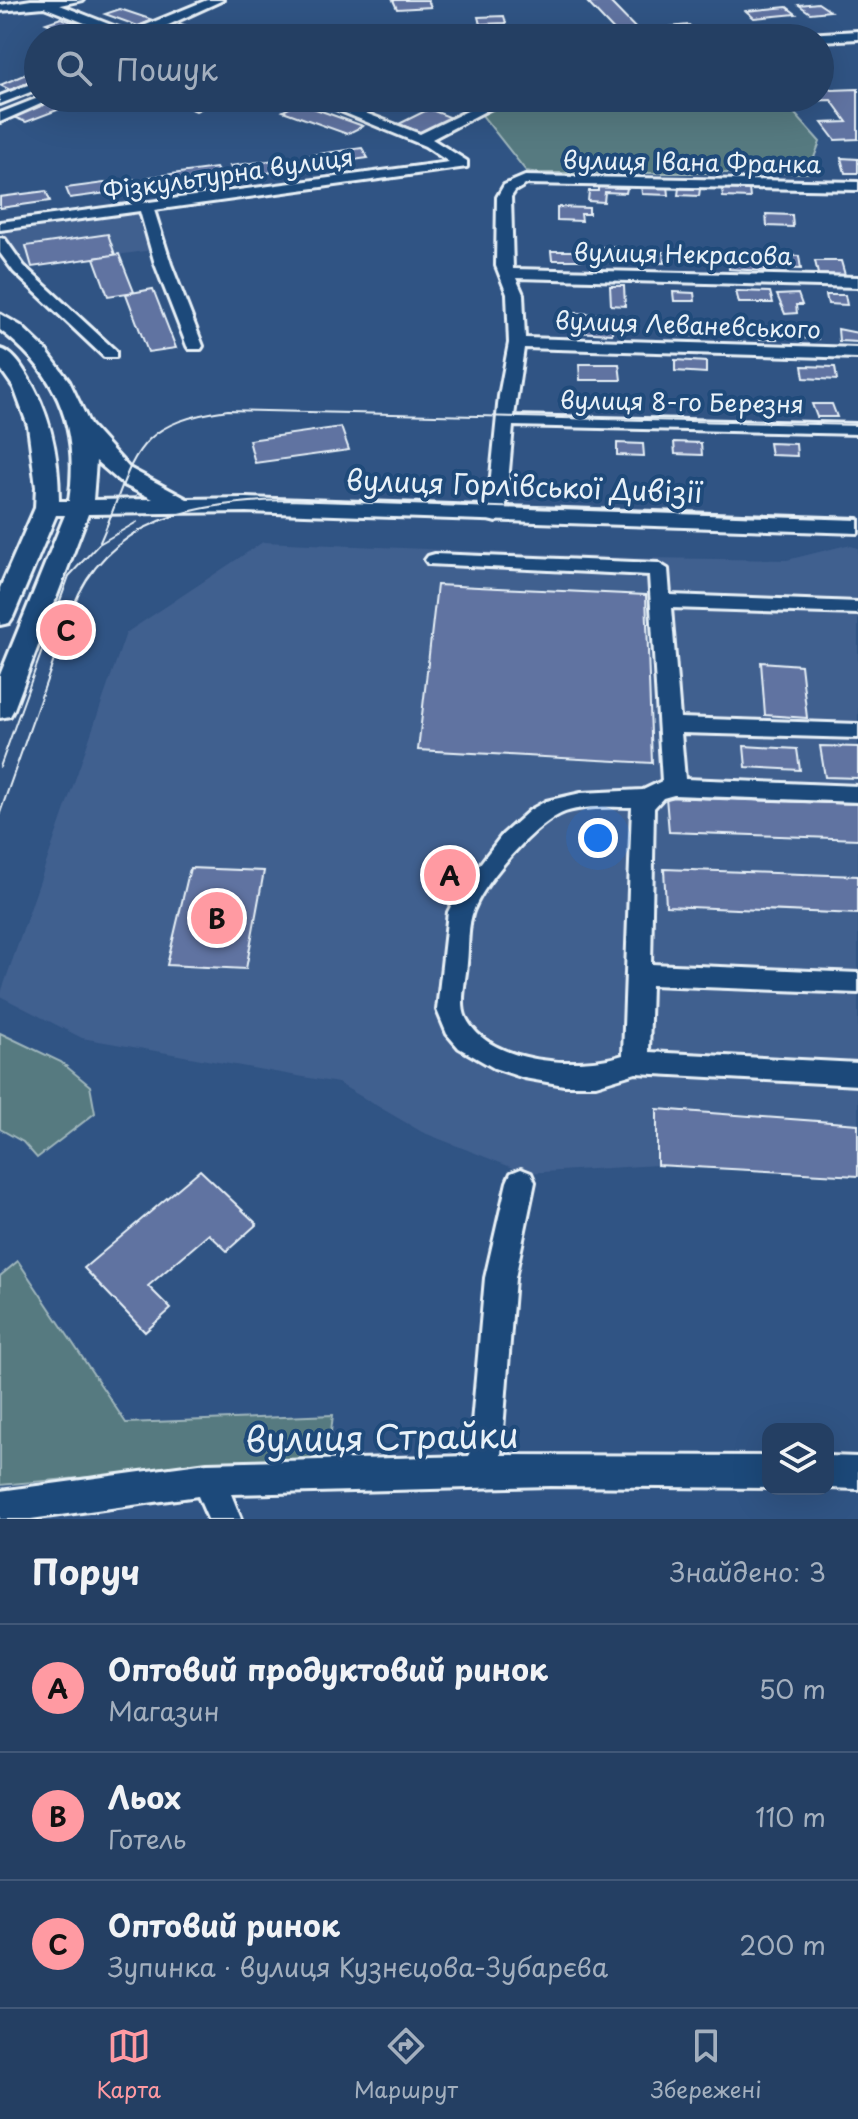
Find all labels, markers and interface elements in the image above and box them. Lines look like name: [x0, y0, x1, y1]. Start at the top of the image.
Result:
search box: [24, 24, 834, 112]
icon: search: [52, 46, 96, 90]
text: Пошук: [116, 46, 218, 91]
street label: Фізкультурна вулиця: [101, 138, 355, 208]
street label: вулиця Івана Франка: [563, 141, 822, 181]
street label: вулиця Некрасова: [574, 233, 792, 273]
street label: вулиця Леваневського: [555, 301, 821, 347]
street label: вулиця 8-го Березня: [560, 381, 804, 421]
street label: вулиця Горлівської Дивізії: [345, 457, 704, 513]
pin: C: [40, 600, 92, 660]
your location: [578, 818, 618, 858]
pin: A: [424, 845, 476, 905]
pin: B: [191, 888, 243, 948]
street label: вулиця Страйки: [245, 1408, 519, 1464]
map controls: [762, 1423, 834, 1495]
button: layers: [762, 1423, 834, 1495]
text: Поруч: [32, 1545, 140, 1597]
text: Знайдено: 3: [670, 1552, 826, 1591]
text: Оптовий продуктовий ринок: [108, 1646, 548, 1691]
text: A: [48, 1669, 68, 1708]
text: 50 m: [759, 1669, 826, 1708]
text: Магазин: [108, 1691, 219, 1730]
text: Льох: [108, 1774, 181, 1819]
text: B: [49, 1797, 67, 1836]
text: 110 m: [755, 1797, 826, 1836]
text: Готель: [108, 1819, 186, 1858]
text: Оптовий ринок: [108, 1902, 340, 1947]
text: C: [48, 1925, 68, 1964]
text: 200 m: [739, 1925, 826, 1964]
text: Зупинка · вулиця Кузнєцова-Зубарєва: [108, 1947, 608, 1986]
tab: Карта: [96, 2024, 161, 2105]
tab: Маршрут: [354, 2024, 458, 2105]
tab: Збережені: [651, 2024, 762, 2105]

